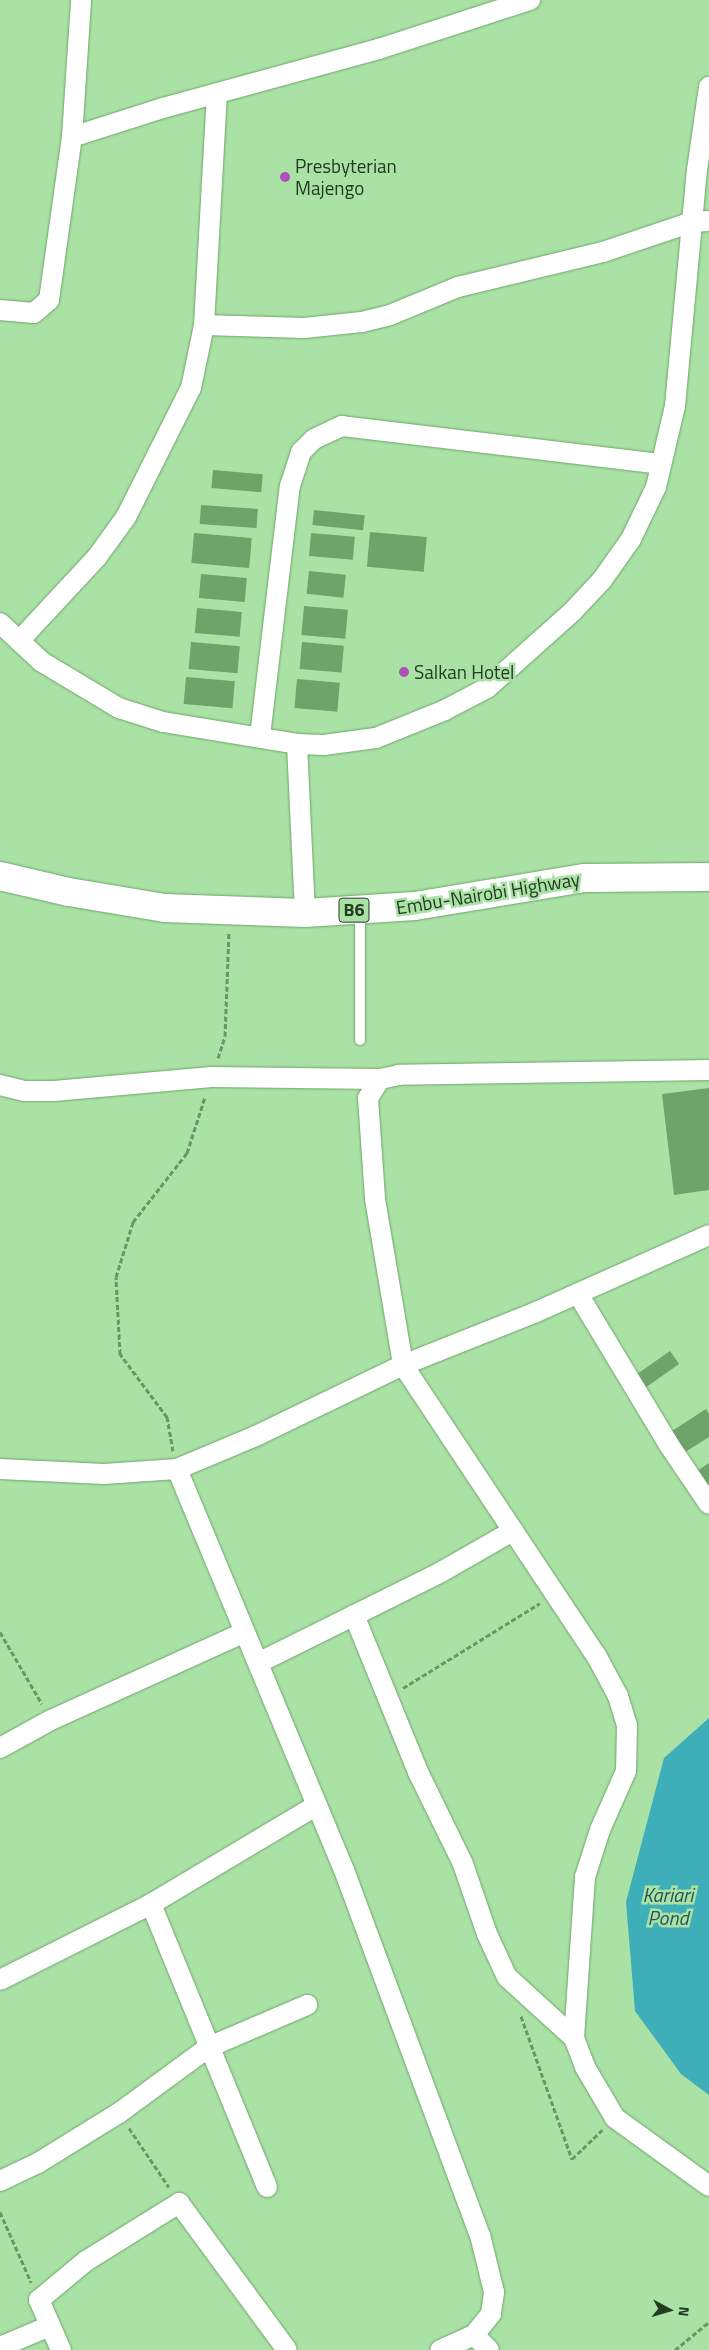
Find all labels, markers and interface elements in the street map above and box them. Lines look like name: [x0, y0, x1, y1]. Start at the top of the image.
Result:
place label: Presbyterian Majengo: [295, 155, 397, 199]
marker: Presbyterian Majengo: [279, 171, 291, 183]
place label: Salkan Hotel: [414, 661, 514, 683]
marker: Salkan Hotel: [398, 666, 410, 678]
street label: Embu-Nairobi Highway: [394, 867, 582, 919]
road number: B6: [338, 894, 370, 926]
water label: Kariari Pond: [643, 1883, 693, 1930]
north arrow: [644, 2285, 694, 2335]
text: N: [673, 2306, 695, 2318]

